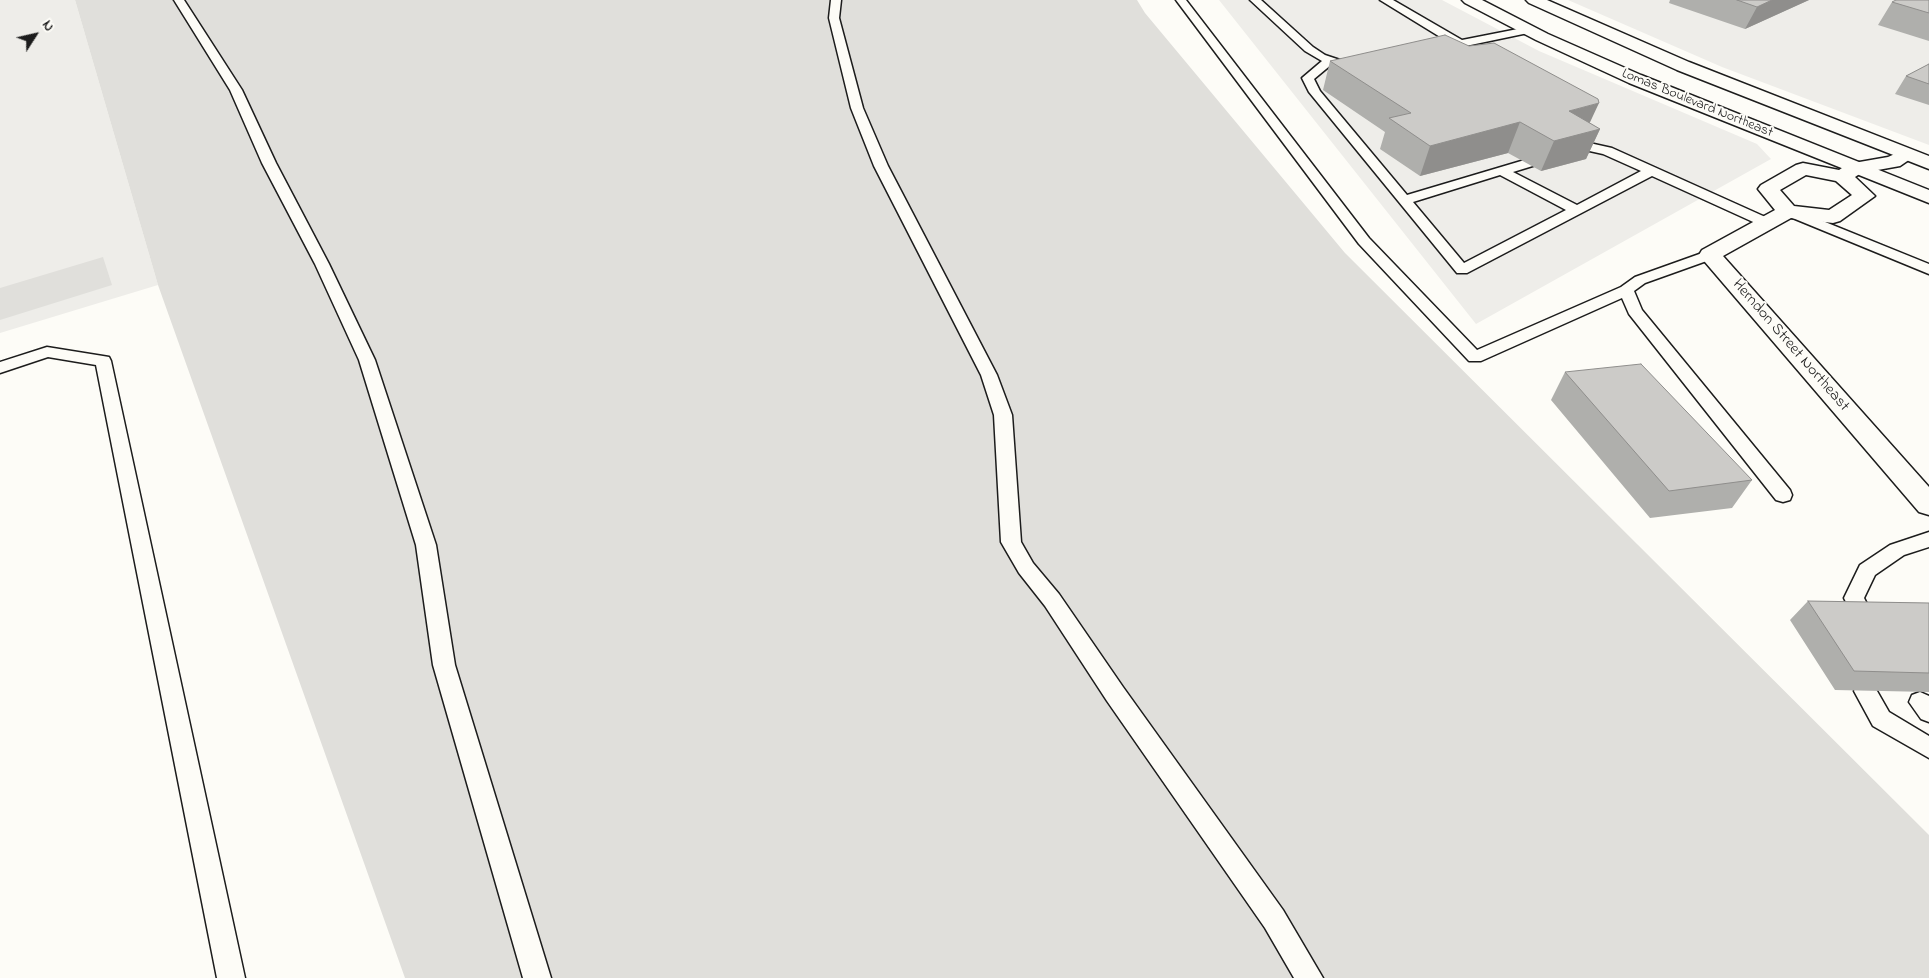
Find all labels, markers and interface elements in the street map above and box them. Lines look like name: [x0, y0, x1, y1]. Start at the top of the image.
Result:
north arrow: [10, 10, 60, 60]
text: N: [36, 16, 59, 36]
street label: Lomas Boulevard Northeast: [1619, 66, 1775, 142]
street label: Herndon Street Northeast: [1727, 276, 1853, 416]

